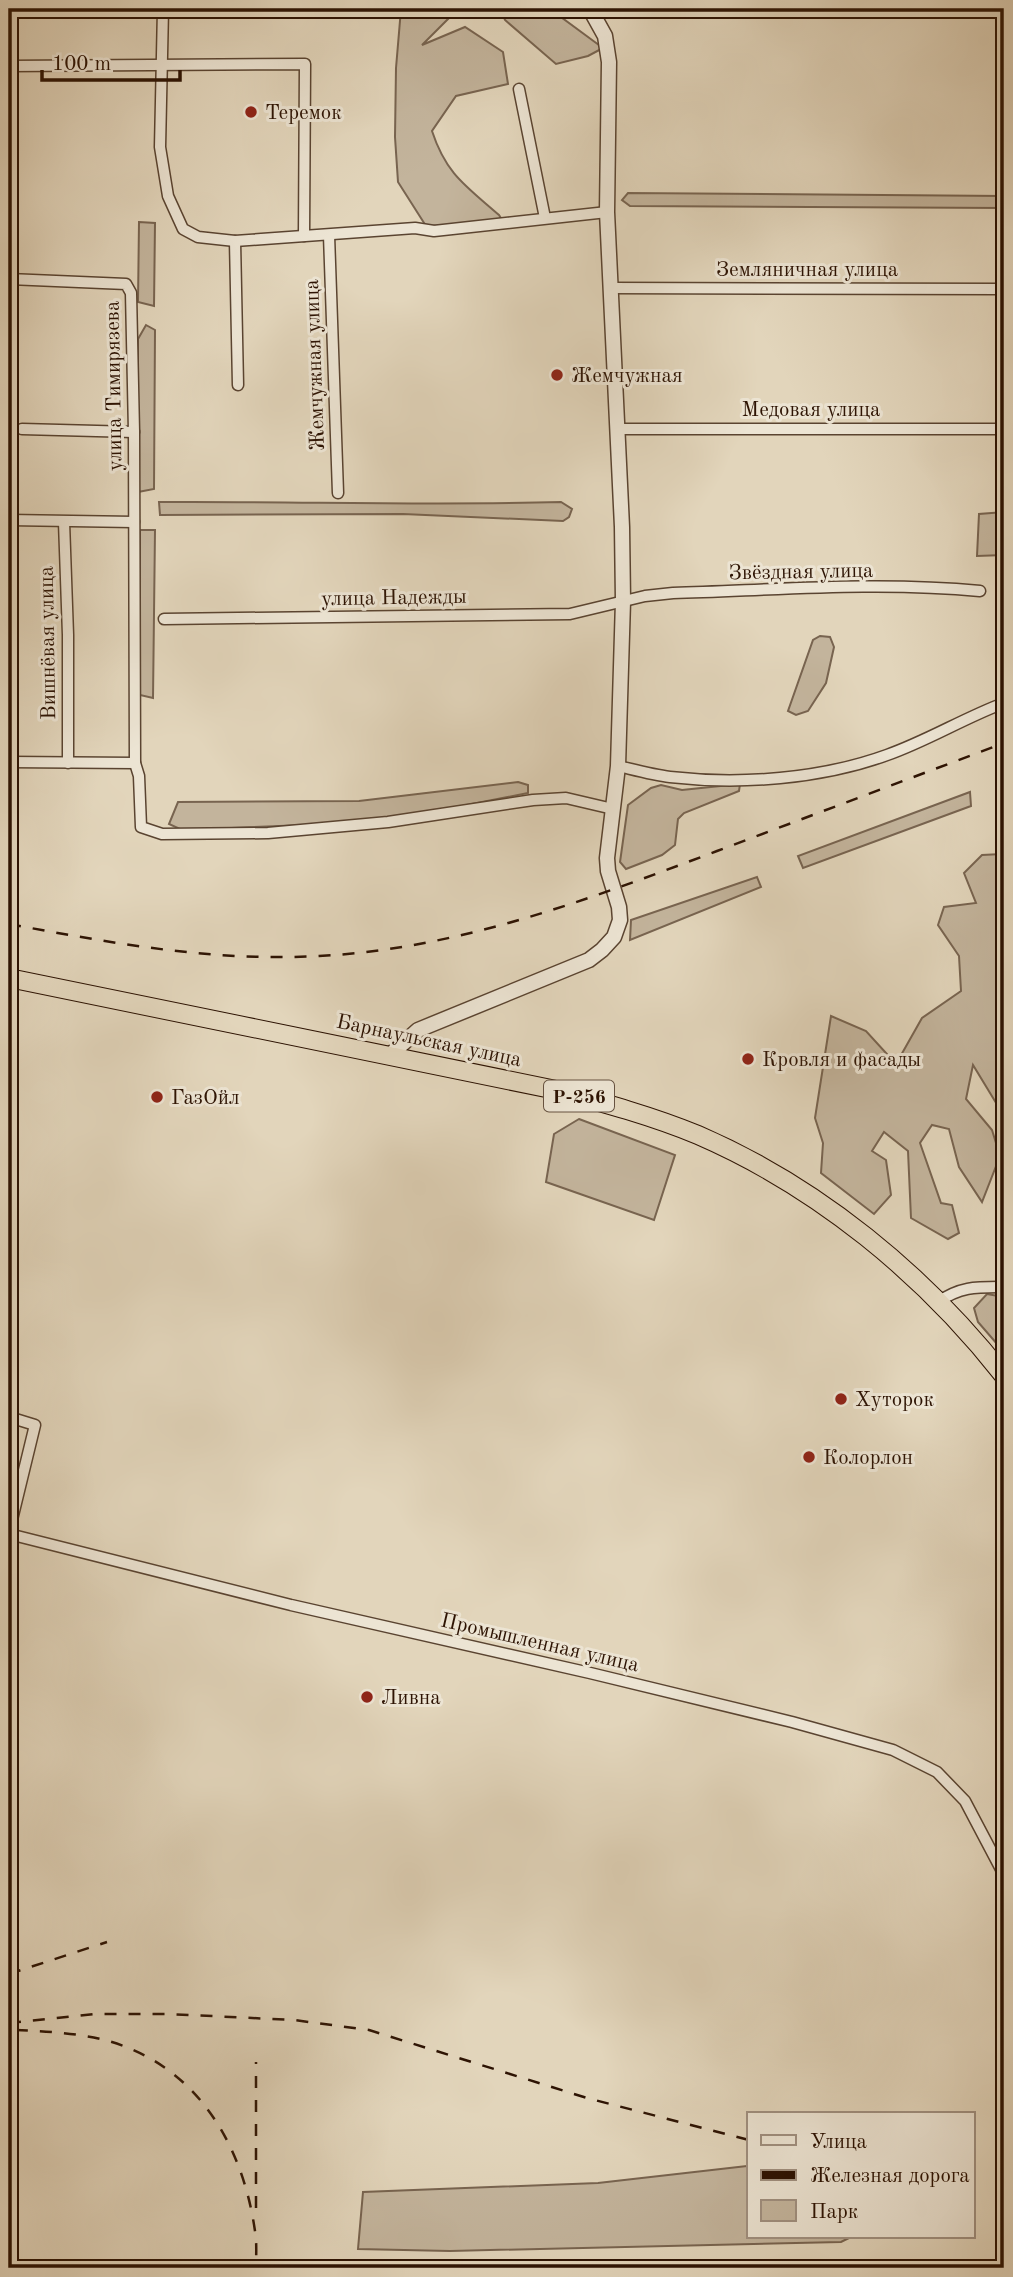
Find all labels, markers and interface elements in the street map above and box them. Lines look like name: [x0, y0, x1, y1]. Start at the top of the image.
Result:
scale bar: [42, 38, 180, 82]
text: 100 m: [52, 54, 111, 75]
place label: Теремок: [265, 103, 342, 124]
marker: Теремок: [243, 104, 259, 120]
street label: Земляничная улица: [716, 260, 898, 281]
street label: Жемчужная улица: [302, 279, 329, 451]
street label: улица Тимирязева: [103, 301, 126, 471]
place label: Жемчужная: [571, 366, 683, 387]
marker: Жемчужная: [549, 367, 565, 383]
street label: Медовая улица: [742, 400, 880, 421]
street label: Звёздная улица: [729, 561, 874, 584]
street label: Вишнёвая улица: [37, 566, 60, 720]
street label: улица Надежды: [321, 587, 467, 610]
street label: Барнаульская улица: [334, 1012, 523, 1071]
place label: Кровля и фасады: [762, 1050, 921, 1071]
marker: Кровля и фасады: [740, 1051, 756, 1067]
road number: Р-256: [544, 1080, 614, 1112]
place label: ГазОйл: [171, 1088, 240, 1109]
marker: ГазОйл: [149, 1089, 165, 1105]
place label: Хуторок: [855, 1390, 935, 1411]
marker: Хуторок: [833, 1391, 849, 1407]
place label: Колорлон: [823, 1448, 913, 1469]
marker: Колорлон: [801, 1449, 817, 1465]
street label: Промышленная улица: [438, 1610, 641, 1677]
place label: Ливна: [381, 1688, 441, 1709]
marker: Ливна: [359, 1689, 375, 1705]
legend: [747, 2112, 974, 2238]
text: Улица: [810, 2132, 867, 2153]
text: Железная дорога: [810, 2166, 970, 2187]
text: Парк: [810, 2202, 859, 2223]

